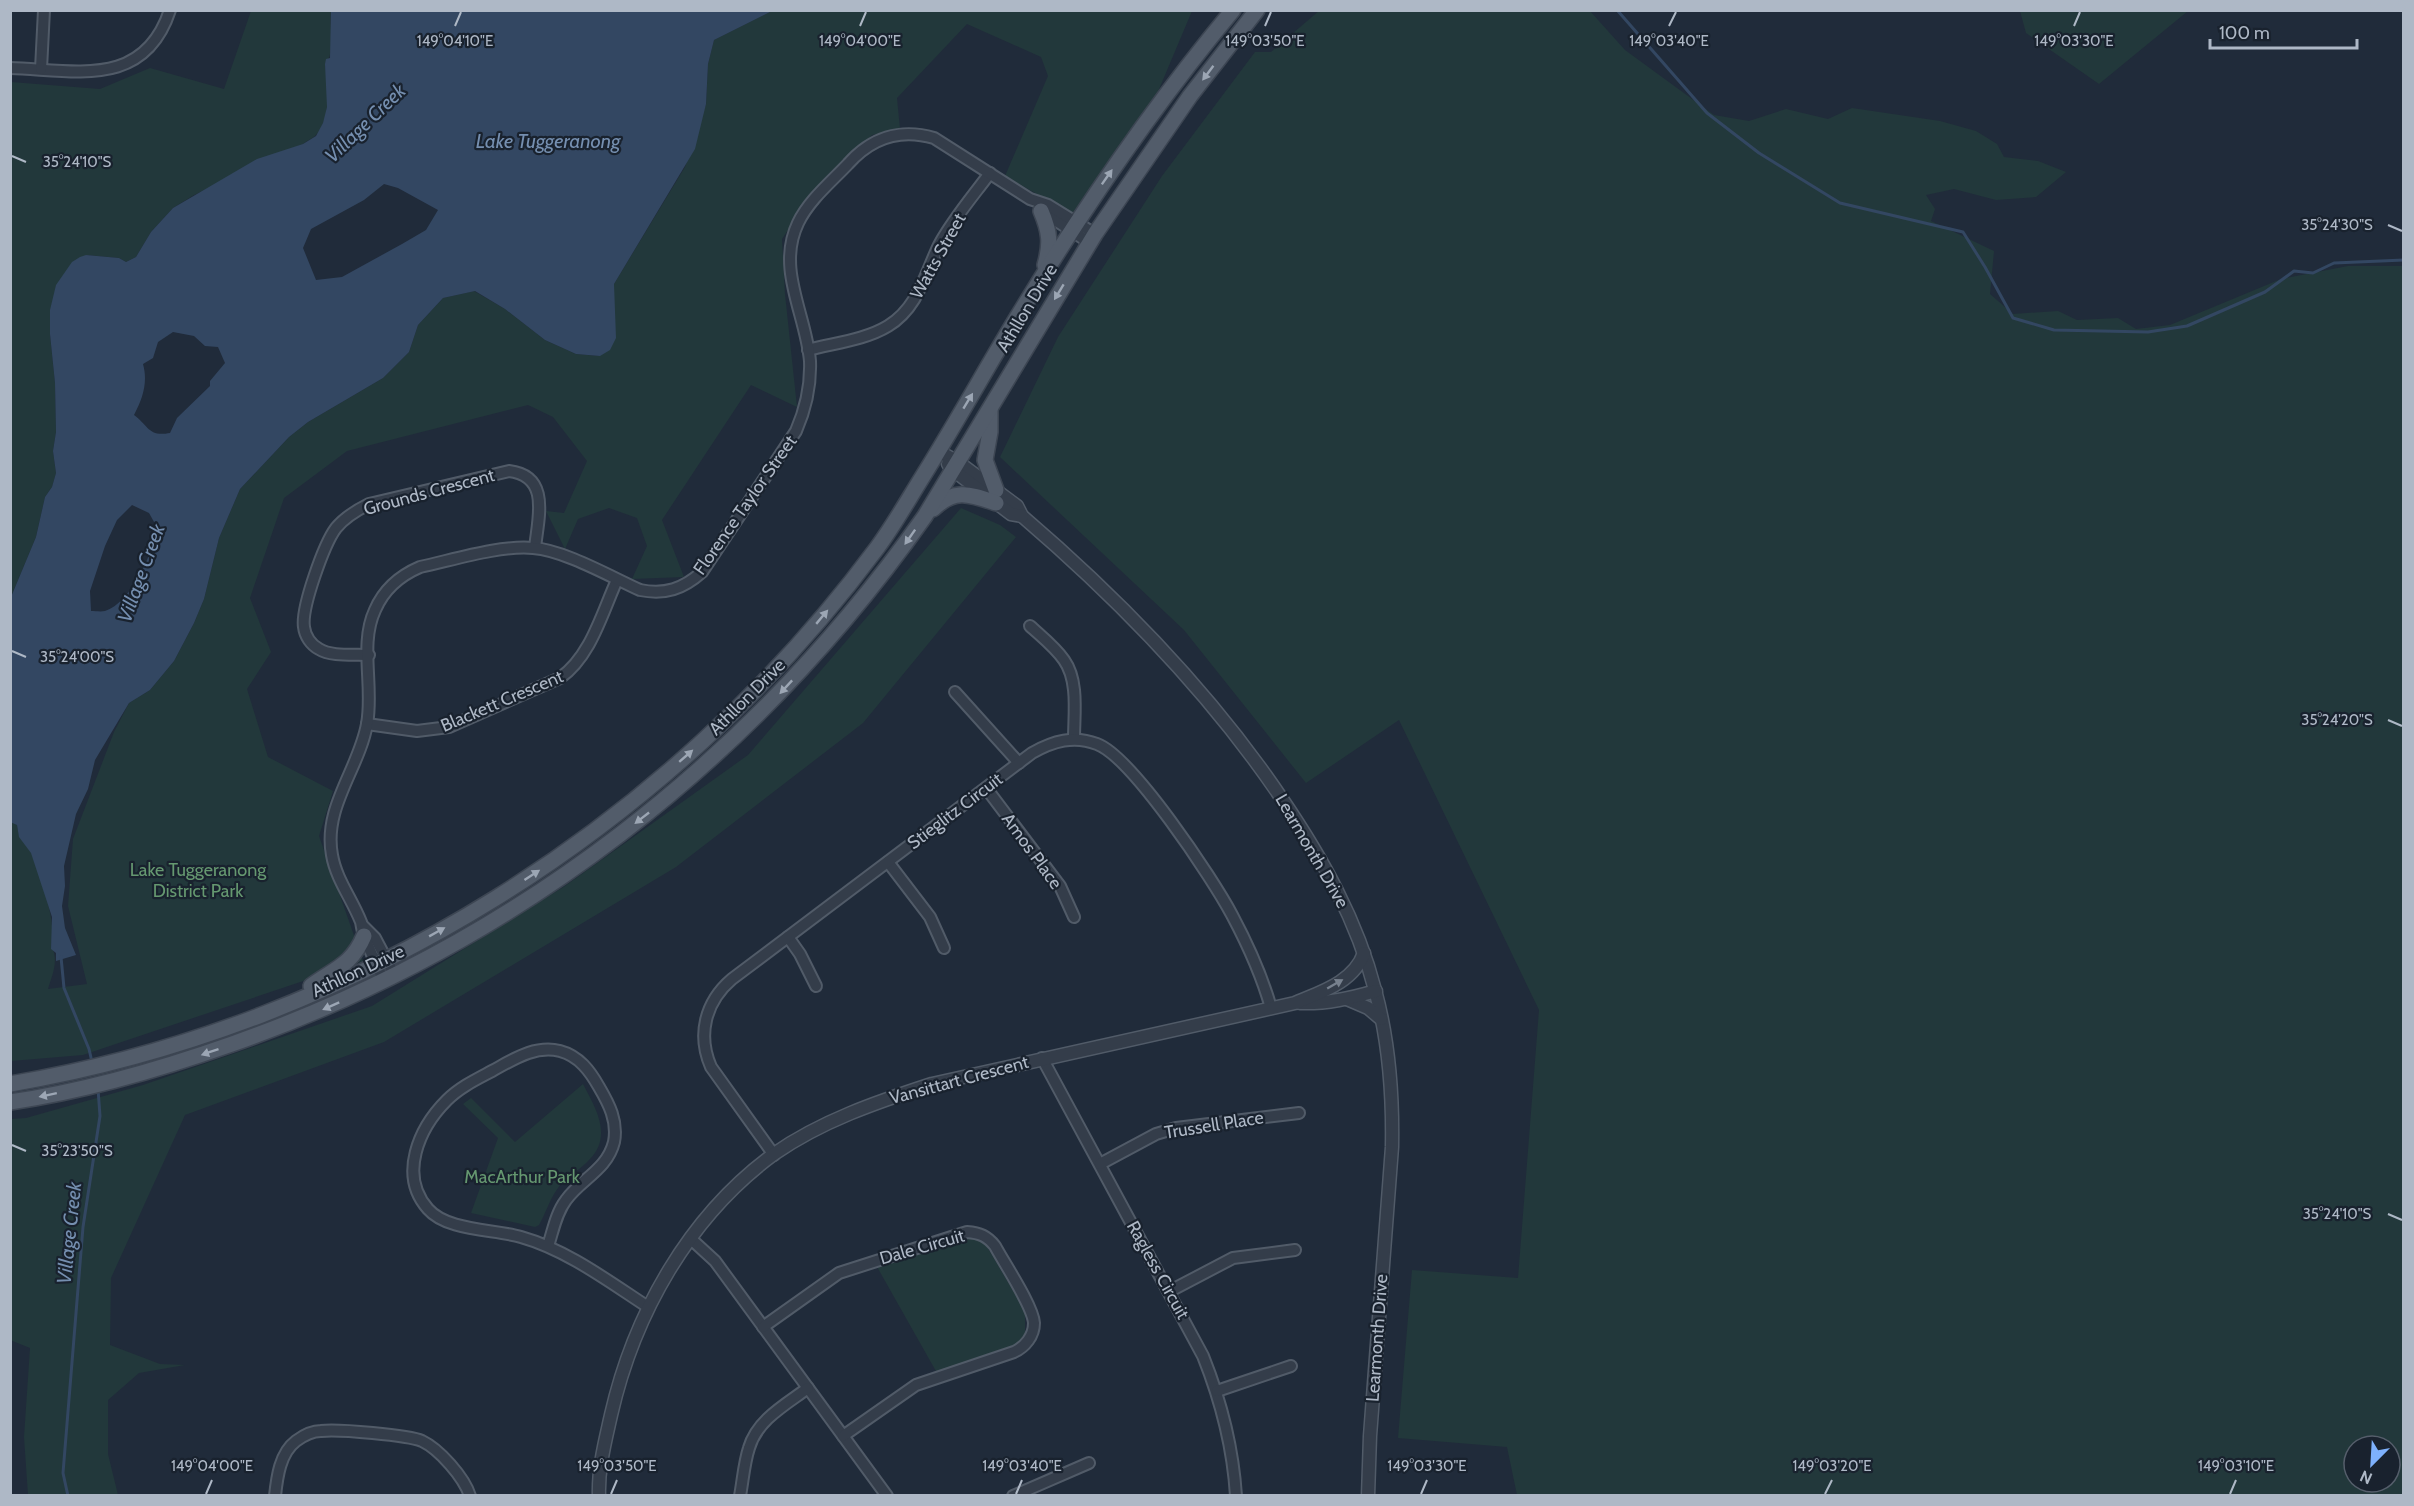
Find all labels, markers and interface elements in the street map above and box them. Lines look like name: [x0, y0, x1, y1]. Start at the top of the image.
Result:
scale bar: [2210, 12, 2357, 50]
text: 100 m: [2219, 22, 2270, 44]
text: 149°04'10"E: [417, 32, 493, 50]
text: 149°04'00"E: [819, 32, 901, 50]
text: 149°03'50"E: [1225, 32, 1305, 50]
text: 149°03'40"E: [1629, 32, 1709, 50]
text: 149°03'30"E: [2034, 32, 2114, 50]
one-way arrow: [1202, 65, 1214, 81]
water label: Village Creek: [320, 78, 411, 167]
water label: Lake Tuggeranong: [476, 129, 621, 153]
text: 35°24'10"S: [43, 153, 111, 171]
one-way arrow: [1101, 170, 1113, 186]
street label: Watts Street: [905, 209, 971, 303]
text: 35°24'30"S: [2301, 216, 2373, 234]
street label: Athllon Drive: [992, 260, 1062, 356]
one-way arrow: [1053, 284, 1064, 300]
one-way arrow: [963, 392, 973, 409]
street label: Florence Taylor Street: [689, 431, 801, 579]
street label: Grounds Crescent: [361, 464, 497, 520]
water label: Village Creek: [112, 519, 170, 625]
one-way arrow: [905, 529, 916, 545]
one-way arrow: [815, 610, 828, 625]
text: 35°24'00"S: [40, 648, 114, 666]
street label: Athllon Drive: [704, 654, 790, 740]
street label: Blackett Crescent: [437, 665, 567, 737]
one-way arrow: [779, 679, 793, 693]
text: 35°24'20"S: [2301, 711, 2373, 729]
one-way arrow: [678, 750, 693, 763]
street label: Stieglitz Circuit: [903, 768, 1007, 854]
street label: Learmonth Drive: [1270, 790, 1354, 912]
street label: Amos Place: [997, 809, 1067, 893]
one-way arrow: [634, 812, 650, 825]
park label: Lake Tuggeranong District Park: [130, 859, 267, 902]
one-way arrow: [523, 869, 540, 880]
one-way arrow: [429, 927, 445, 938]
street label: Athllon Drive: [308, 940, 408, 1002]
one-way arrow: [1327, 979, 1344, 989]
one-way arrow: [321, 1001, 339, 1011]
one-way arrow: [201, 1047, 219, 1057]
street label: Vansittart Crescent: [887, 1051, 1031, 1109]
one-way arrow: [38, 1091, 57, 1100]
street label: Trussell Place: [1163, 1106, 1265, 1144]
text: 35°23'50"S: [41, 1142, 113, 1160]
park label: MacArthur Park: [464, 1166, 581, 1188]
water label: Village Creek: [52, 1179, 86, 1285]
text: 35°24'10"S: [2303, 1205, 2371, 1223]
street label: Ragless Circuit: [1122, 1217, 1194, 1323]
street label: Dale Circuit: [877, 1224, 967, 1270]
street label: Learmonth Drive: [1362, 1273, 1392, 1403]
north arrow: [2342, 1434, 2402, 1494]
text: 149°04'00"E: [171, 1457, 253, 1475]
text: 149°03'50"E: [577, 1457, 657, 1475]
text: 149°03'40"E: [982, 1457, 1062, 1475]
text: 149°03'30"E: [1387, 1457, 1467, 1475]
text: 149°03'20"E: [1792, 1457, 1872, 1475]
text: 149°03'10"E: [2198, 1457, 2274, 1475]
text: N: [2357, 1466, 2375, 1488]

